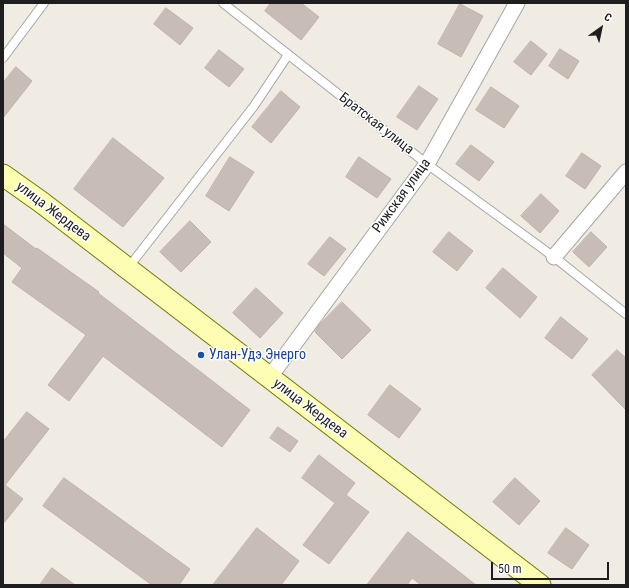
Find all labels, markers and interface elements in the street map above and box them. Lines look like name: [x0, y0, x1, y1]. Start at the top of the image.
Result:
north arrow: [581, 8, 621, 48]
text: С: [602, 10, 614, 25]
street label: Братская улица: [335, 90, 417, 158]
street label: Рижская улица: [369, 156, 435, 236]
street label: улица Жердева: [12, 178, 94, 246]
place label: Улан-Удэ Энерго: [209, 347, 306, 363]
marker: Улан-Удэ Энерго: [196, 350, 206, 360]
street label: улица Жердева: [269, 375, 351, 443]
scale bar: [493, 554, 611, 580]
text: 50 m: [498, 562, 522, 576]

